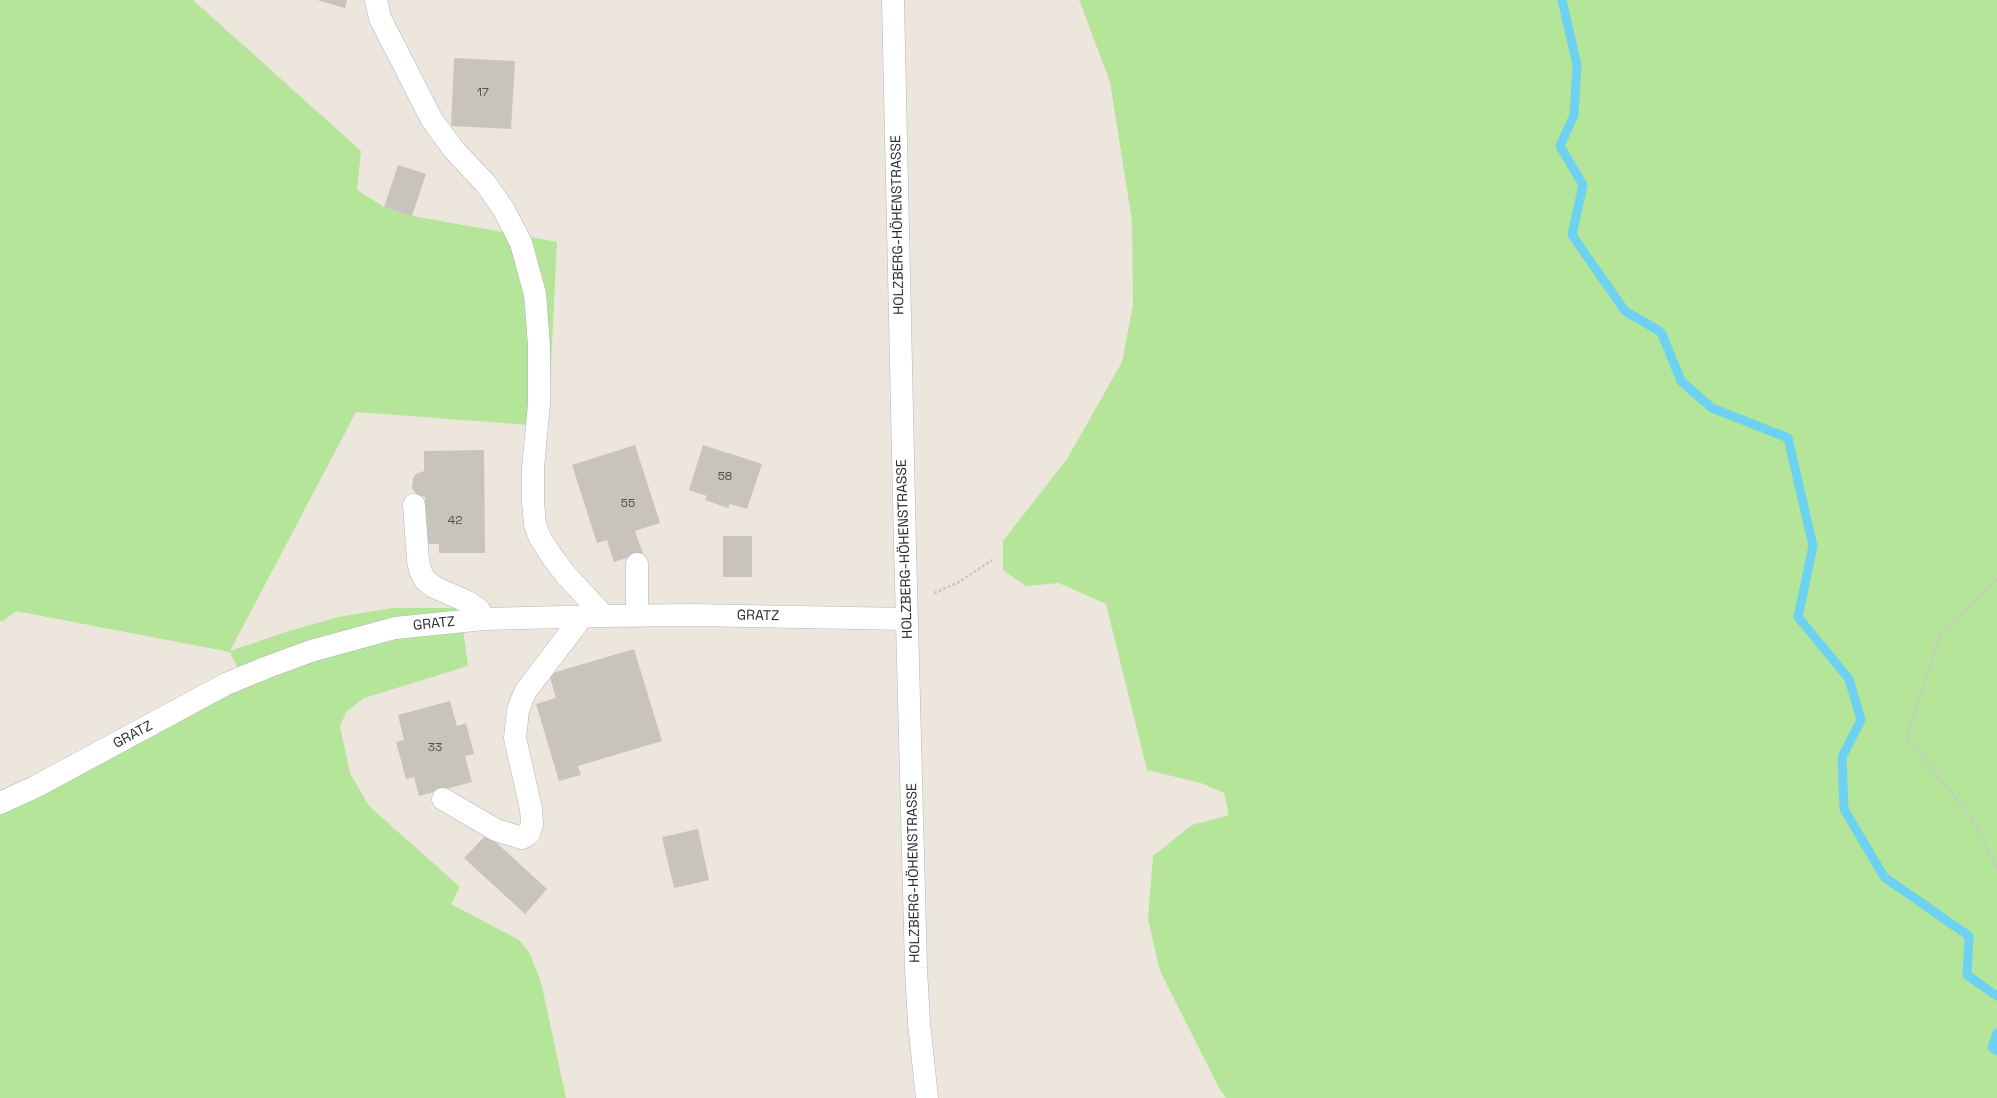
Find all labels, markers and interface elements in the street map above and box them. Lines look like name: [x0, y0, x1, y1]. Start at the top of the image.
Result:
house number: 17: [477, 86, 489, 100]
street label: HOLZBERG-HÖHENSTRASSE: [888, 135, 908, 315]
street label: HOLZBERG-HÖHENSTRASSE: [893, 459, 917, 639]
house number: 58: [718, 470, 732, 484]
house number: 55: [621, 497, 635, 511]
house number: 42: [448, 514, 462, 528]
street label: GRATZ: [737, 607, 779, 625]
street label: GRATZ: [412, 613, 456, 635]
street label: GRATZ: [110, 718, 156, 752]
house number: 33: [428, 741, 442, 755]
street label: HOLZBERG-HÖHENSTRASSE: [904, 783, 924, 963]

